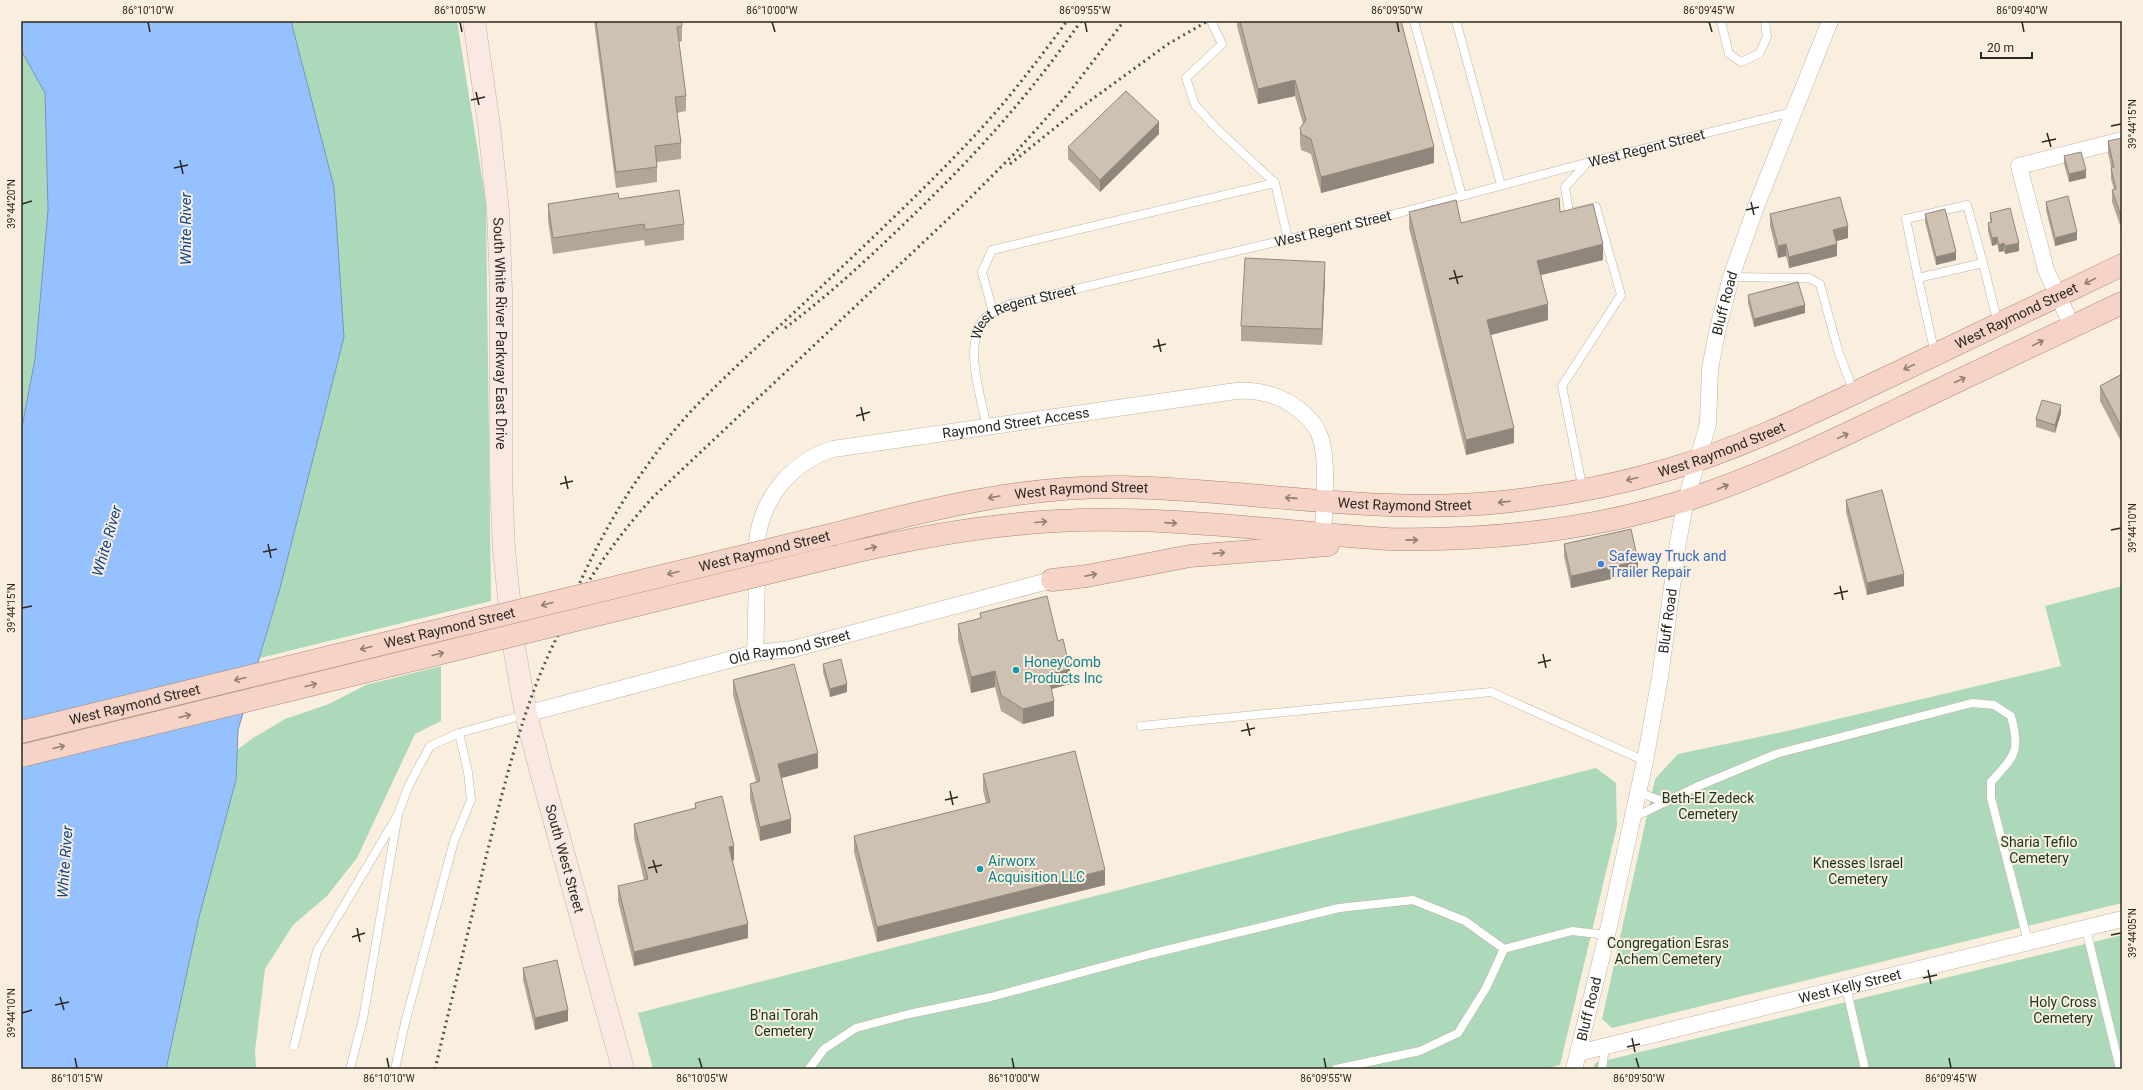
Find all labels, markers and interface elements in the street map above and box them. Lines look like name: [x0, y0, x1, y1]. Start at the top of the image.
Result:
text: 86°10'10"W: [122, 5, 174, 16]
text: 86°10'05"W: [434, 5, 486, 16]
text: 86°10'00"W: [746, 5, 798, 16]
text: 86°09'55"W: [1059, 5, 1111, 16]
text: 86°09'50"W: [1371, 5, 1423, 16]
text: 86°09'45"W: [1683, 5, 1735, 16]
text: 86°09'40"W: [1996, 5, 2048, 16]
scale bar: [1981, 34, 2032, 60]
text: 20 m: [1987, 41, 2014, 55]
text: 39°44'15"N: [2127, 99, 2138, 149]
street label: West Regent Street: [1587, 126, 1707, 170]
text: 39°44'20"N: [6, 179, 17, 229]
water label: White River: [177, 192, 195, 265]
street label: West Regent Street: [1273, 207, 1393, 250]
street label: South White River Parkway East Drive: [490, 217, 509, 449]
street label: Bluff Road: [1709, 269, 1740, 337]
one-way arrow: [2084, 278, 2096, 285]
street label: West Raymond Street: [1952, 279, 2081, 352]
street label: West Regent Street: [967, 281, 1078, 341]
one-way arrow: [2031, 339, 2043, 346]
one-way arrow: [1903, 364, 1915, 371]
one-way arrow: [1954, 376, 1966, 383]
street label: Raymond Street Access: [941, 404, 1090, 441]
street label: West Raymond Street: [1656, 418, 1788, 480]
one-way arrow: [1836, 432, 1848, 439]
one-way arrow: [1626, 476, 1639, 483]
street label: West Raymond Street: [1013, 479, 1149, 502]
one-way arrow: [1717, 482, 1729, 490]
one-way arrow: [988, 493, 1001, 501]
one-way arrow: [1285, 494, 1298, 502]
street label: West Raymond Street: [1337, 494, 1472, 514]
one-way arrow: [1498, 498, 1511, 505]
water label: White River: [88, 503, 126, 578]
text: 39°44'10"N: [2127, 503, 2138, 553]
one-way arrow: [1034, 519, 1047, 526]
one-way arrow: [1164, 519, 1177, 527]
street label: West Raymond Street: [697, 527, 832, 575]
one-way arrow: [1405, 536, 1418, 544]
one-way arrow: [864, 543, 877, 551]
place label: Safeway Truck and Trailer Repair: [1609, 548, 1726, 580]
one-way arrow: [1212, 549, 1225, 556]
marker: Safeway Truck and Trailer Repair: [1596, 559, 1606, 569]
one-way arrow: [667, 569, 680, 577]
one-way arrow: [1084, 571, 1097, 579]
text: 39°44'15"N: [6, 583, 17, 633]
street label: Bluff Road: [1655, 588, 1680, 654]
one-way arrow: [541, 600, 554, 608]
street label: West Raymond Street: [382, 604, 517, 651]
street label: Old Raymond Street: [727, 626, 852, 668]
one-way arrow: [360, 645, 373, 652]
one-way arrow: [431, 650, 444, 658]
place label: HoneyComb Products Inc: [1024, 654, 1103, 686]
marker: HoneyComb Products Inc: [1011, 665, 1021, 675]
one-way arrow: [234, 676, 247, 683]
street label: West Raymond Street: [68, 681, 202, 728]
one-way arrow: [305, 681, 318, 688]
one-way arrow: [178, 711, 191, 719]
one-way arrow: [52, 742, 65, 750]
park label: Beth-El Zedeck Cemetery: [1662, 790, 1755, 822]
street label: South West Street: [542, 803, 588, 915]
water label: White River: [53, 824, 77, 899]
park label: Sharia Tefilo Cemetery: [2001, 834, 2077, 866]
place label: Airworx Acquisition LLC: [988, 853, 1085, 885]
park label: Knesses Israel Cemetery: [1813, 855, 1903, 887]
marker: Airworx Acquisition LLC: [975, 864, 985, 874]
text: 39°44'05"N: [2127, 908, 2138, 958]
park label: Congregation Esras Achem Cemetery: [1607, 935, 1729, 967]
street label: West Kelly Street: [1797, 966, 1903, 1006]
street label: Bluff Road: [1573, 975, 1604, 1042]
text: 39°44'10"N: [6, 988, 17, 1038]
park label: Holy Cross Cemetery: [2029, 994, 2097, 1026]
park label: B'nai Torah Cemetery: [750, 1007, 818, 1039]
text: 86°10'15"W: [51, 1073, 103, 1084]
text: 86°10'10"W: [363, 1073, 415, 1084]
text: 86°10'05"W: [676, 1073, 728, 1084]
text: 86°10'00"W: [988, 1073, 1040, 1084]
text: 86°09'55"W: [1300, 1073, 1352, 1084]
text: 86°09'50"W: [1613, 1073, 1665, 1084]
text: 86°09'45"W: [1925, 1073, 1977, 1084]

